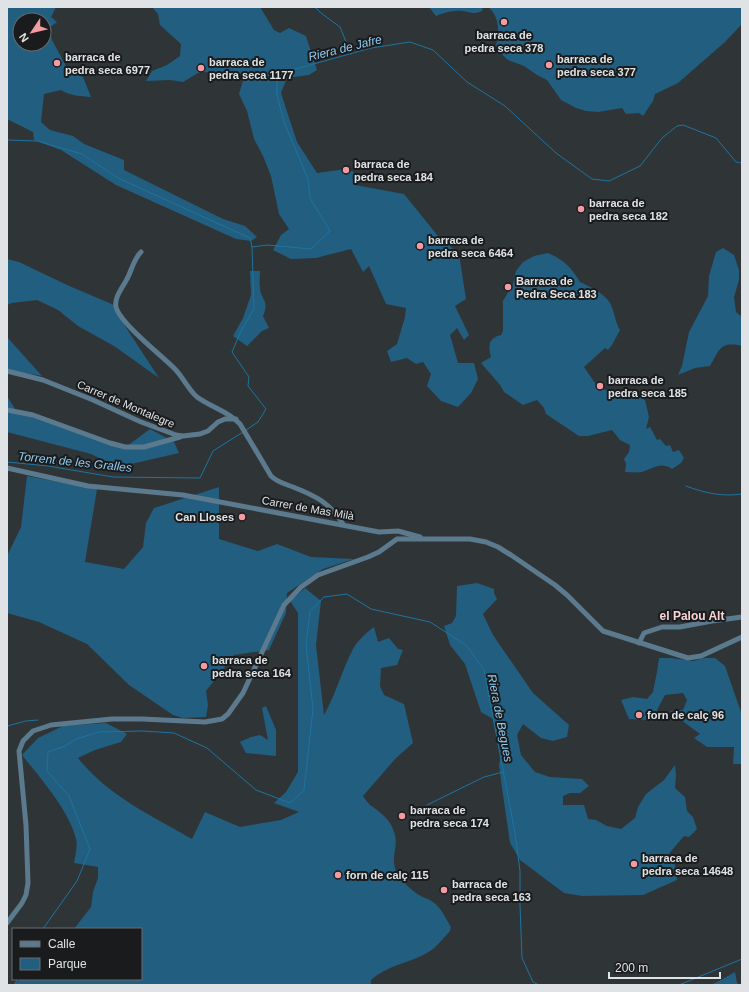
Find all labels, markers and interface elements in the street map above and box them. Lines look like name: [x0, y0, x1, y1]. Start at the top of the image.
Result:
north arrow: [12, 12, 52, 52]
marker: barraca de pedra seca 378: [499, 17, 509, 27]
place label: barraca de pedra seca 378: [465, 29, 543, 54]
text: N: [17, 31, 31, 44]
water label: Riera de Jafre: [307, 32, 384, 64]
place label: barraca de pedra seca 6977: [65, 51, 150, 76]
place label: barraca de pedra seca 377: [557, 53, 636, 78]
place label: barraca de pedra seca 1177: [209, 56, 293, 81]
marker: barraca de pedra seca 6977: [52, 58, 62, 68]
marker: barraca de pedra seca 377: [544, 60, 554, 70]
marker: barraca de pedra seca 1177: [196, 63, 206, 73]
place label: barraca de pedra seca 184: [354, 158, 434, 183]
marker: barraca de pedra seca 184: [341, 165, 351, 175]
place label: barraca de pedra seca 182: [589, 197, 668, 222]
marker: barraca de pedra seca 182: [576, 204, 586, 214]
place label: barraca de pedra seca 6464: [428, 234, 514, 259]
marker: barraca de pedra seca 6464: [415, 241, 425, 251]
place label: Barraca de Pedra Seca 183: [516, 275, 597, 300]
marker: Barraca de Pedra Seca 183: [503, 282, 513, 292]
place label: barraca de pedra seca 185: [608, 374, 687, 399]
street label: Carrer de Montalegre: [76, 378, 176, 430]
marker: barraca de pedra seca 185: [595, 381, 605, 391]
water label: Torrent de les Gralles: [17, 449, 133, 475]
street label: Carrer de Mas Milà: [261, 494, 356, 522]
place label: Can Lloses: [175, 511, 234, 523]
marker: Can Lloses: [237, 512, 247, 522]
district label: el Palou Alt: [660, 609, 724, 623]
place label: barraca de pedra seca 164: [212, 654, 292, 679]
marker: barraca de pedra seca 164: [199, 661, 209, 671]
water label: Riera de Begues: [485, 673, 515, 763]
place label: forn de calç 96: [647, 709, 724, 721]
marker: forn de calç 96: [634, 710, 644, 720]
place label: barraca de pedra seca 174: [410, 804, 490, 829]
marker: barraca de pedra seca 174: [397, 811, 407, 821]
place label: barraca de pedra seca 14648: [642, 852, 733, 877]
marker: barraca de pedra seca 14648: [629, 859, 639, 869]
place label: forn de calç 115: [346, 869, 429, 881]
marker: forn de calç 115: [333, 870, 343, 880]
place label: barraca de pedra seca 163: [452, 878, 531, 903]
marker: barraca de pedra seca 163: [439, 885, 449, 895]
legend: [12, 928, 142, 980]
text: Calle: [48, 937, 76, 951]
scale bar: [609, 954, 720, 980]
text: Parque: [48, 957, 87, 971]
text: 200 m: [615, 961, 648, 975]

